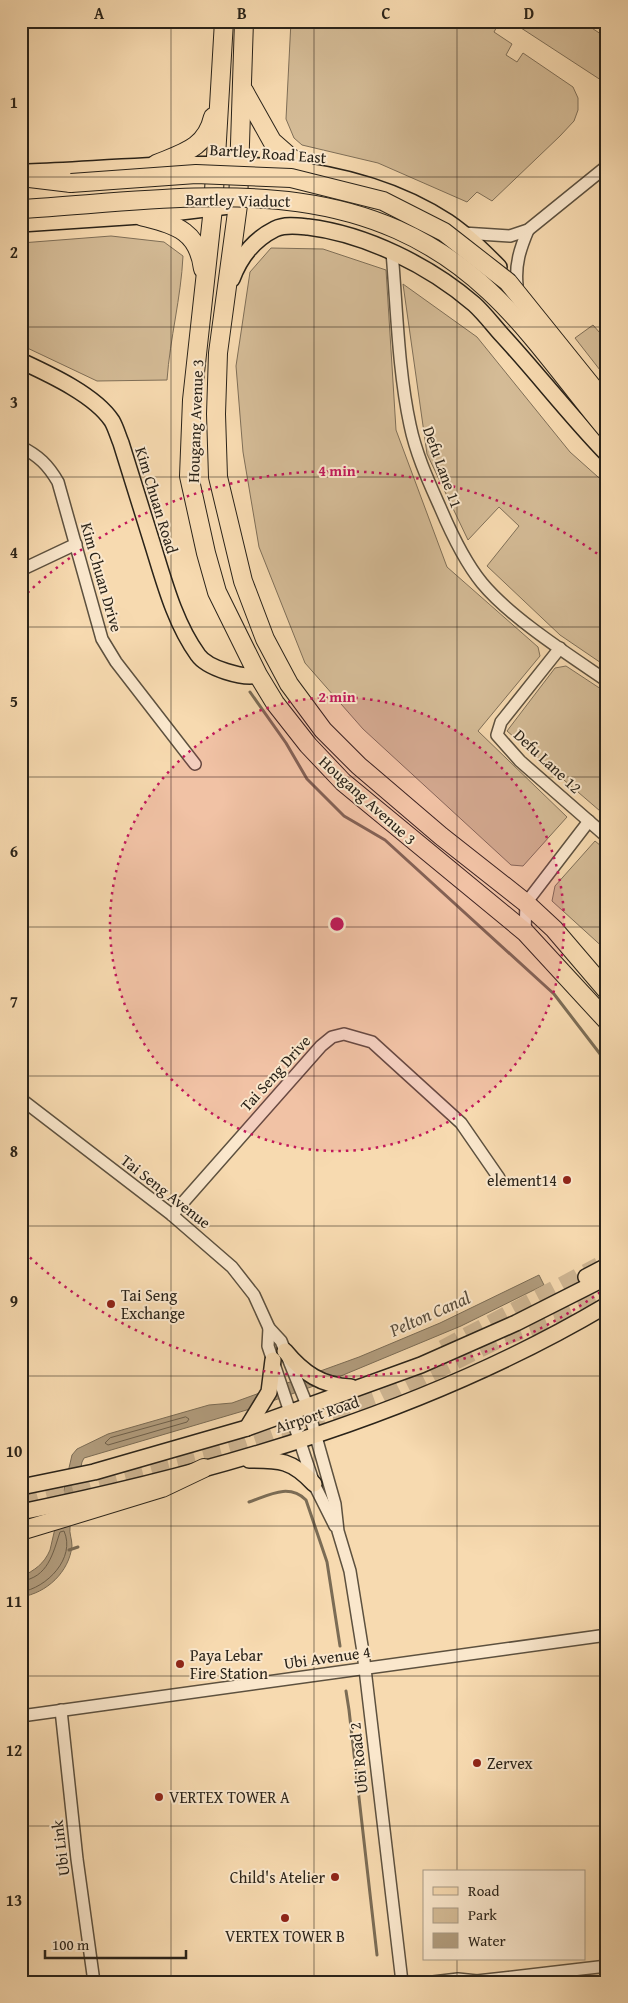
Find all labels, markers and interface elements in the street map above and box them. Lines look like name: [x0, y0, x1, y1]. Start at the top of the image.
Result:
text: A: [94, 1, 105, 25]
text: B: [237, 1, 247, 25]
text: C: [381, 1, 391, 25]
text: D: [524, 1, 534, 25]
text: 1: [10, 90, 18, 114]
street label: Bartley Road East: [209, 137, 328, 169]
street label: Bartley Viaduct: [185, 187, 291, 213]
text: 2: [10, 240, 18, 264]
street label: Hougang Avenue 3: [181, 359, 209, 483]
text: 3: [10, 390, 18, 414]
street label: Defu Lane 11: [417, 423, 469, 511]
street label: Kim Chuan Road: [129, 444, 185, 557]
text: 4 min: [318, 460, 356, 481]
street label: Kim Chuan Drive: [75, 519, 129, 635]
text: 4: [10, 540, 18, 564]
text: 2 min: [318, 686, 356, 707]
text: 5: [10, 689, 18, 713]
street label: Defu Lane 12: [509, 723, 587, 799]
street label: Hougang Avenue 3: [314, 750, 422, 850]
text: 6: [10, 839, 18, 863]
centre of rings: [328, 915, 346, 933]
text: 7: [10, 989, 18, 1013]
street label: Tai Seng Drive: [234, 1029, 316, 1117]
text: 8: [10, 1139, 18, 1163]
street label: Tai Seng Avenue: [116, 1148, 216, 1234]
place label: element14: [487, 1168, 557, 1192]
marker: element14: [561, 1174, 573, 1186]
place label: Tai Seng Exchange: [121, 1283, 185, 1325]
water label: Pelton Canal: [384, 1284, 475, 1344]
text: 9: [10, 1289, 18, 1313]
marker: Tai Seng Exchange: [105, 1298, 117, 1310]
street label: Airport Road: [272, 1389, 362, 1439]
text: 10: [6, 1439, 22, 1463]
text: 11: [6, 1589, 22, 1613]
street label: Ubi Avenue 4: [282, 1639, 372, 1675]
place label: Paya Lebar Fire Station: [190, 1643, 268, 1685]
marker: Paya Lebar Fire Station: [174, 1658, 186, 1670]
street label: Ubi Road 2: [342, 1721, 374, 1795]
text: 12: [6, 1738, 22, 1762]
place label: Zervex: [487, 1751, 533, 1775]
marker: Zervex: [471, 1757, 483, 1769]
place label: VERTEX TOWER A: [169, 1785, 290, 1809]
marker: VERTEX TOWER A: [153, 1791, 165, 1803]
street label: Ubi Link: [45, 1818, 75, 1877]
place label: Child's Atelier: [230, 1865, 325, 1889]
legend: [423, 1870, 586, 1960]
marker: Child's Atelier: [329, 1871, 341, 1883]
text: Road: [468, 1880, 499, 1901]
text: 13: [6, 1888, 22, 1912]
text: Park: [468, 1904, 497, 1925]
marker: VERTEX TOWER B: [279, 1912, 291, 1924]
place label: VERTEX TOWER B: [225, 1924, 345, 1948]
scale bar: [45, 1928, 186, 1960]
text: Water: [468, 1930, 506, 1951]
text: 100 m: [52, 1934, 90, 1955]

